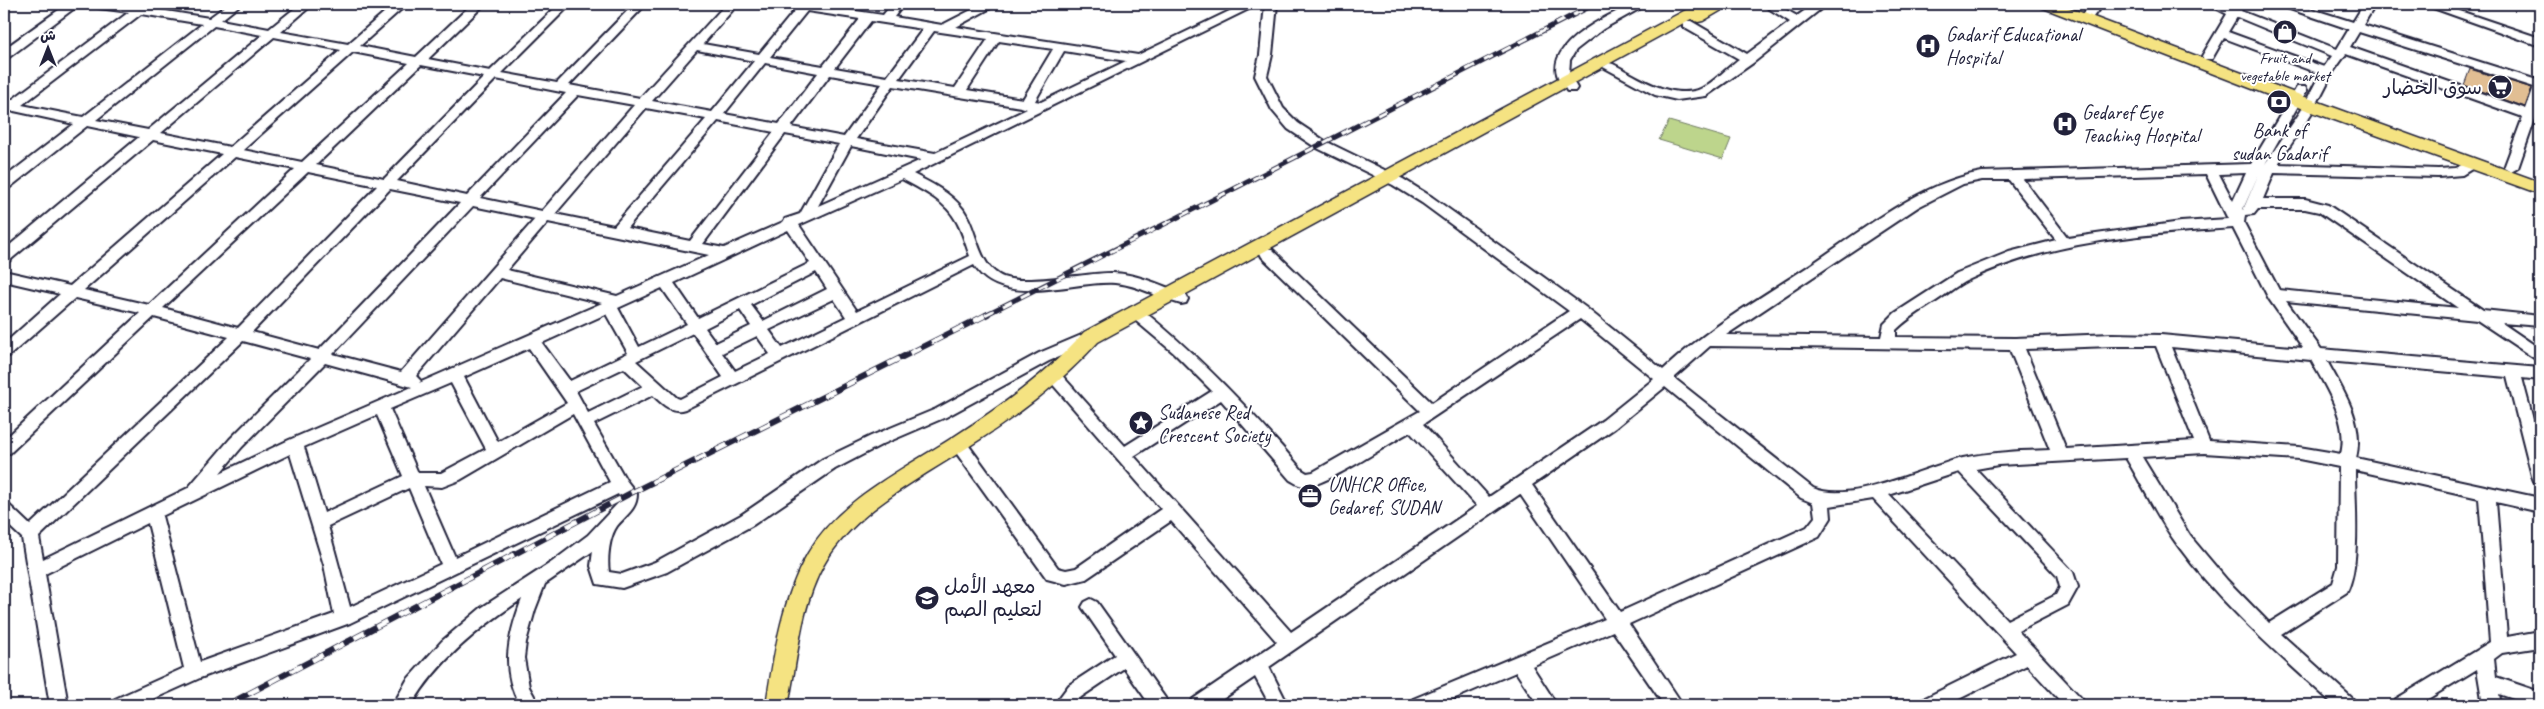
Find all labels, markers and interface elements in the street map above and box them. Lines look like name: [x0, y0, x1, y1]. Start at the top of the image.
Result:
shop icon: Fruit and vegetable market: [2272, 19, 2298, 45]
north arrow: [22, 22, 72, 72]
place label: Gadarif Educational Hospital: [1946, 22, 2084, 70]
text: ش: [40, 27, 56, 44]
hospital icon: Gadarif Educational Hospital: [1915, 33, 1941, 59]
place label: Fruit and vegetable market: [2240, 48, 2332, 86]
supermarket icon: سوق الخضار: [2487, 74, 2513, 100]
place label: سوق الخضار: [2382, 75, 2482, 100]
bank icon: Bank of sudan Gadarif: [2266, 89, 2292, 115]
place label: Gedaref Eye Teaching Hospital: [2082, 100, 2203, 148]
hospital icon: Gedaref Eye Teaching Hospital: [2052, 111, 2078, 137]
place label: Bank of sudan Gadarif: [2231, 118, 2332, 166]
place label: Sudanese Red Crescent Society: [1158, 400, 1271, 448]
place icon: Sudanese Red Crescent Society: [1128, 410, 1154, 436]
place label: UNHCR Office, Gedaref, SUDAN: [1328, 472, 1443, 520]
office icon: UNHCR Office, Gedaref, SUDAN: [1297, 483, 1323, 509]
place label: معهد الأمل لتعليم الصم: [944, 573, 1042, 624]
school or university icon: معهد الأمل لتعليم الصم: [914, 585, 940, 611]

